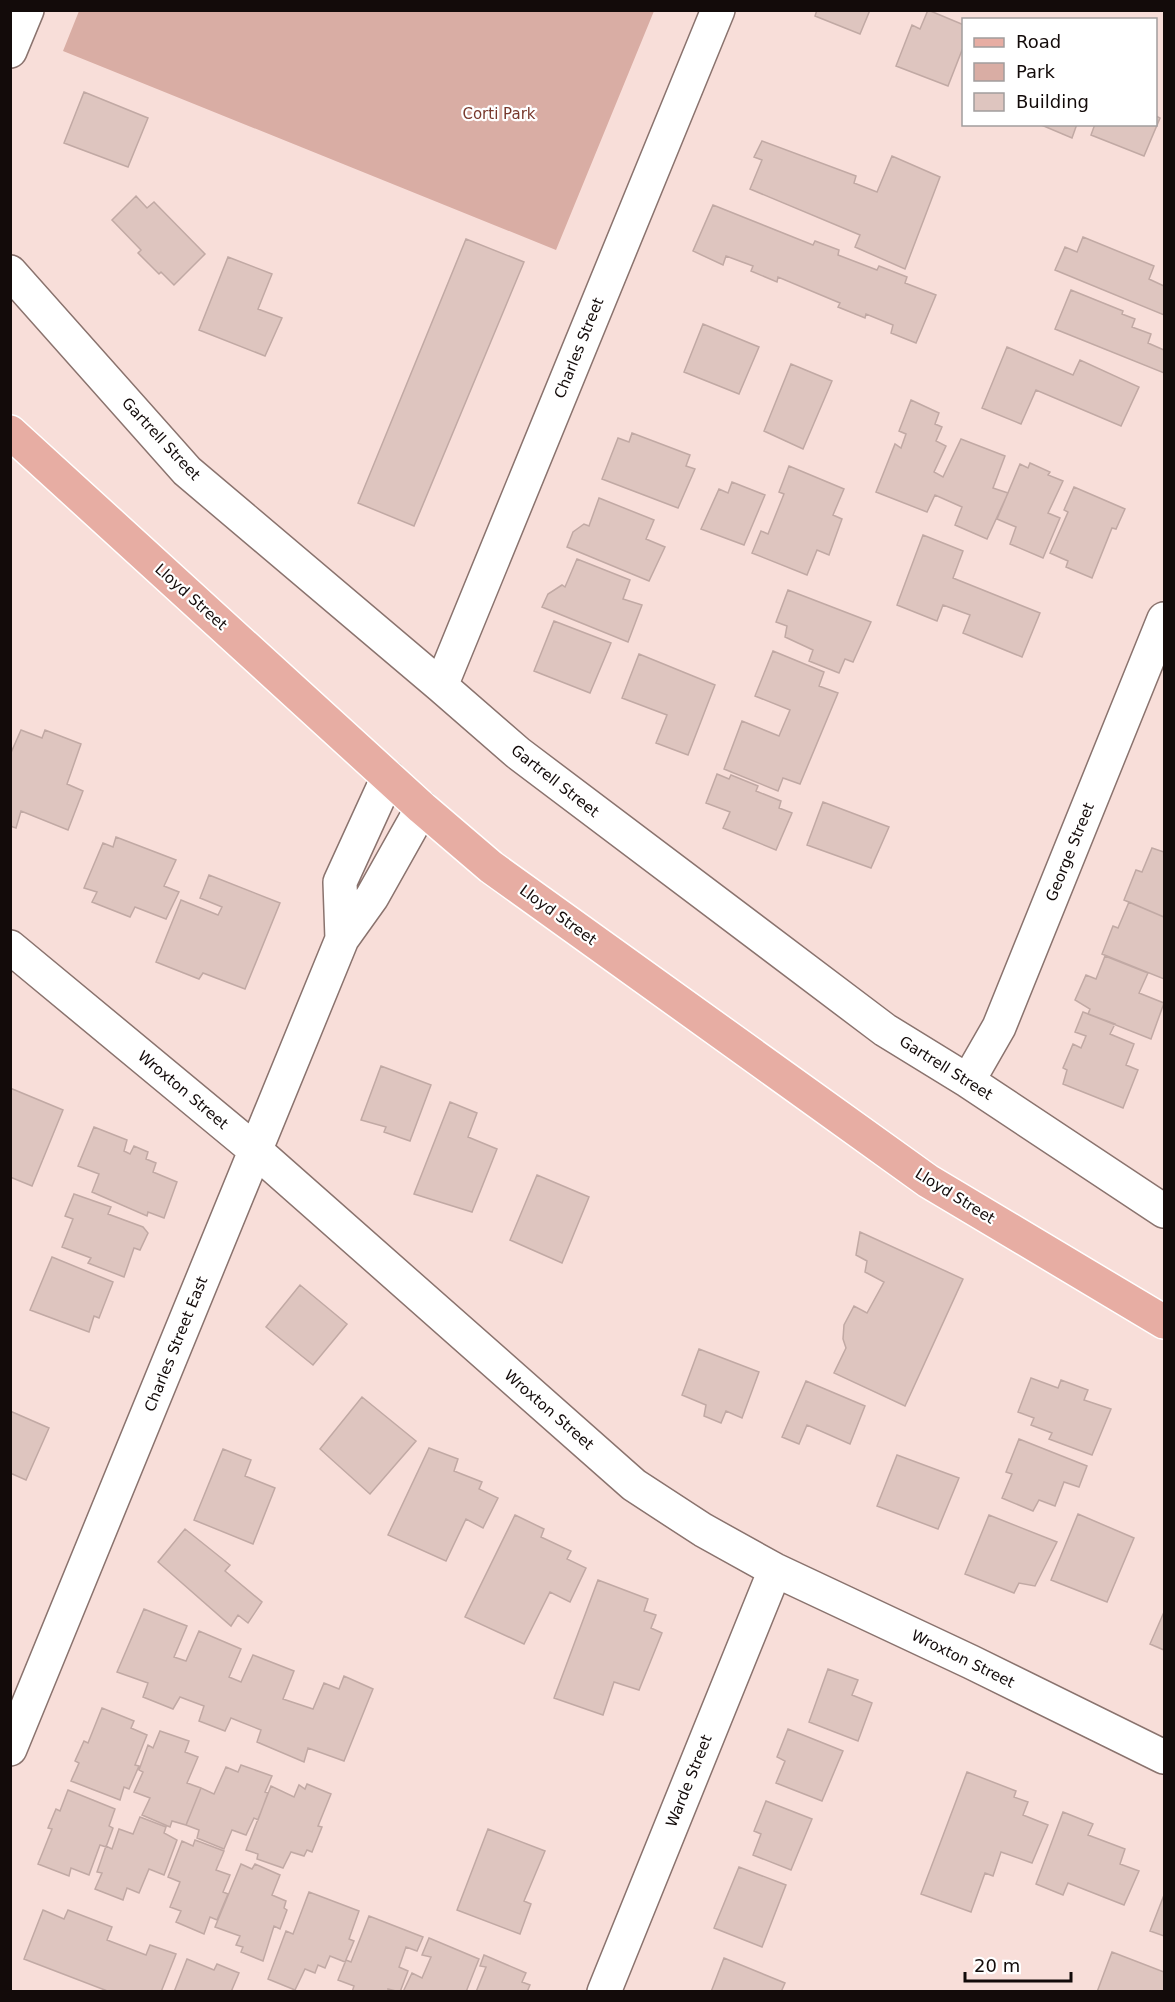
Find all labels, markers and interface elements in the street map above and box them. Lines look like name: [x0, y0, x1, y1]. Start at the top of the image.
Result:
legend: [962, 18, 1157, 126]
text: Road: [1016, 31, 1061, 52]
text: Park: [1016, 61, 1055, 82]
text: Building: [1016, 91, 1089, 112]
park label: Corti Park: [462, 105, 536, 123]
street label: Charles Street: [551, 295, 607, 401]
street label: Gartrell Street: [118, 394, 204, 484]
street label: Lloyd Street: [151, 560, 231, 634]
street label: Gartrell Street: [507, 741, 603, 821]
street label: George Street: [1042, 800, 1098, 904]
street label: Lloyd Street: [516, 881, 600, 949]
street label: Gartrell Street: [896, 1032, 996, 1104]
street label: Wroxton Street: [134, 1047, 232, 1133]
street label: Lloyd Street: [912, 1164, 998, 1228]
street label: Charles Street East: [141, 1274, 211, 1414]
street label: Wroxton Street: [501, 1366, 597, 1454]
street label: Wroxton Street: [908, 1626, 1018, 1692]
street label: Warde Street: [662, 1732, 716, 1830]
scale bar: [965, 1945, 1072, 1983]
text: 20 m: [974, 1955, 1020, 1976]

